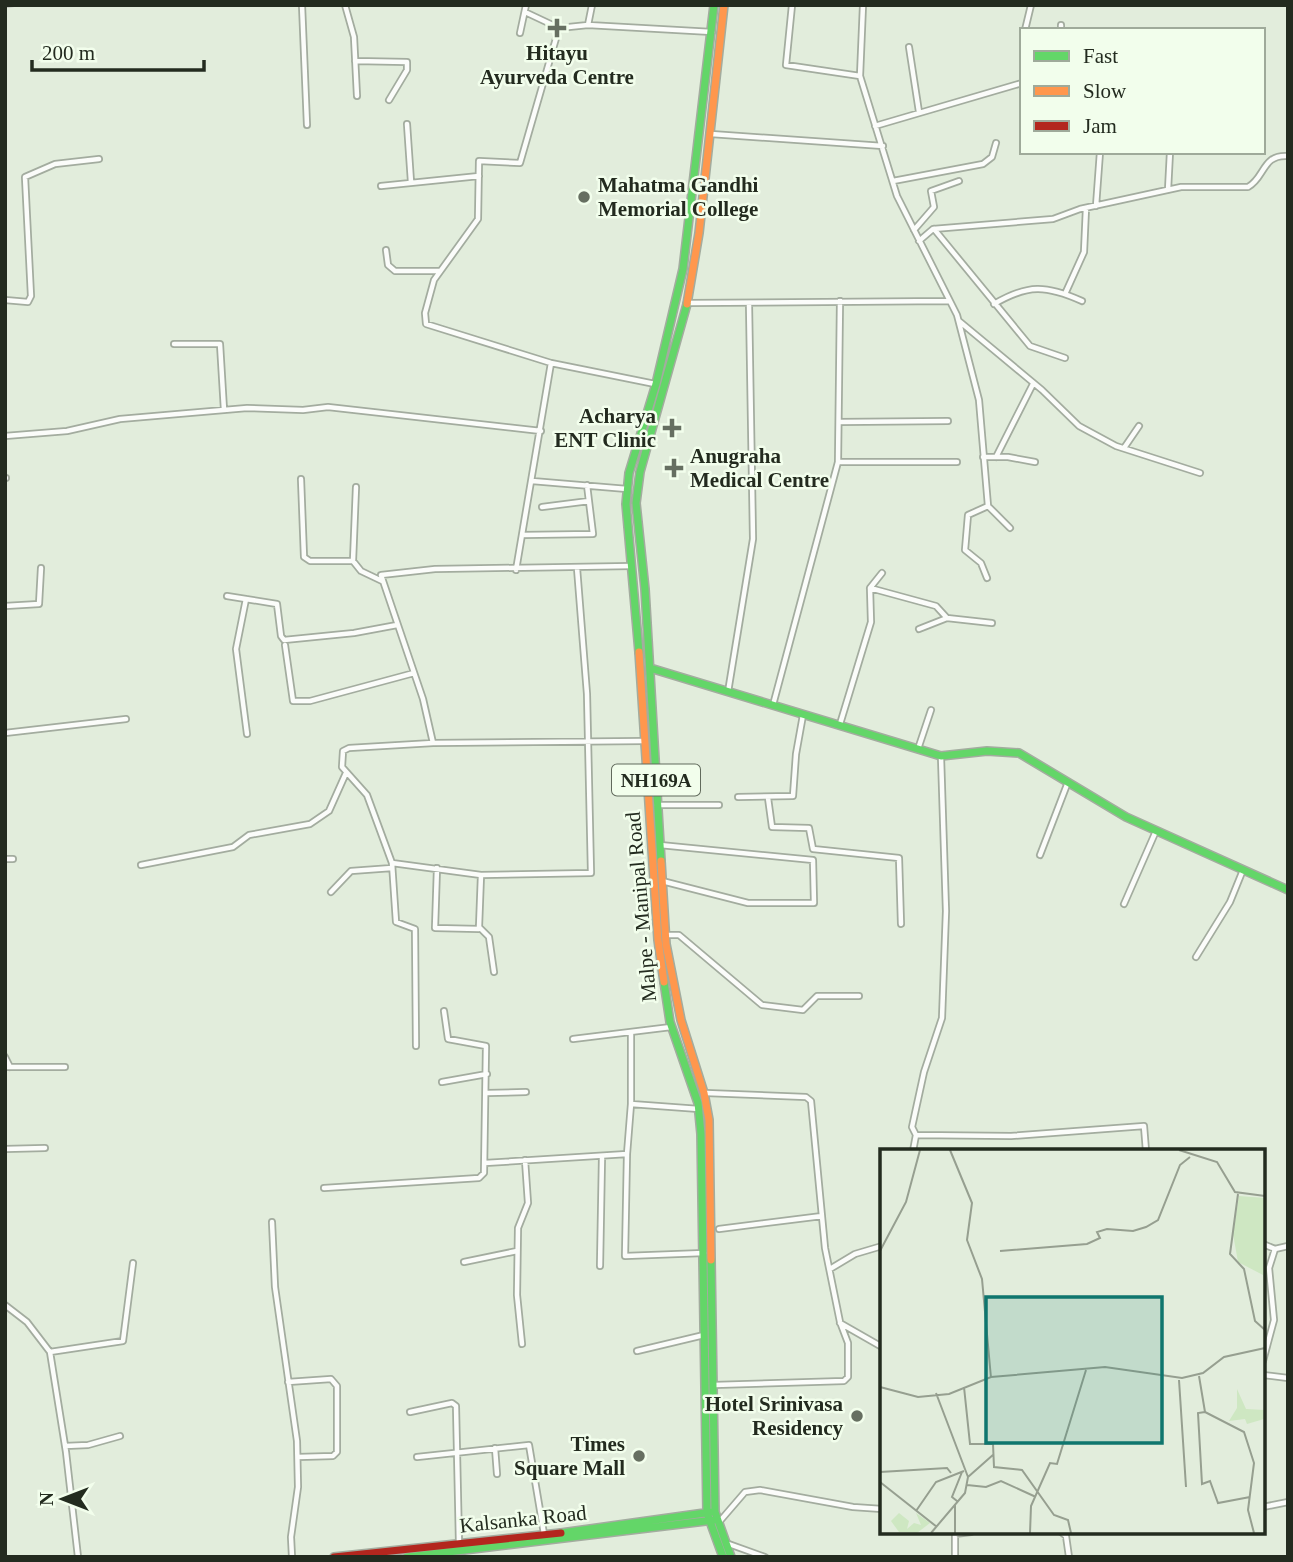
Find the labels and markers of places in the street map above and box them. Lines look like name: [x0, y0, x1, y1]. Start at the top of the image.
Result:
marker: Hitayu Ayurveda Centre: [547, 18, 567, 38]
place label: Hitayu Ayurveda Centre: [480, 41, 634, 89]
place label: Mahatma Gandhi Memorial College: [598, 173, 759, 221]
marker: Mahatma Gandhi Memorial College: [576, 189, 592, 205]
place label: Acharya ENT Clinic: [554, 404, 656, 452]
marker: Acharya ENT Clinic: [662, 418, 682, 438]
place label: Anugraha Medical Centre: [690, 444, 829, 492]
marker: Anugraha Medical Centre: [664, 458, 684, 478]
place label: Hotel Srinivasa Residency: [705, 1392, 843, 1440]
marker: Hotel Srinivasa Residency: [849, 1408, 865, 1424]
place label: Times Square Mall: [514, 1432, 625, 1480]
marker: Times Square Mall: [631, 1448, 647, 1464]

